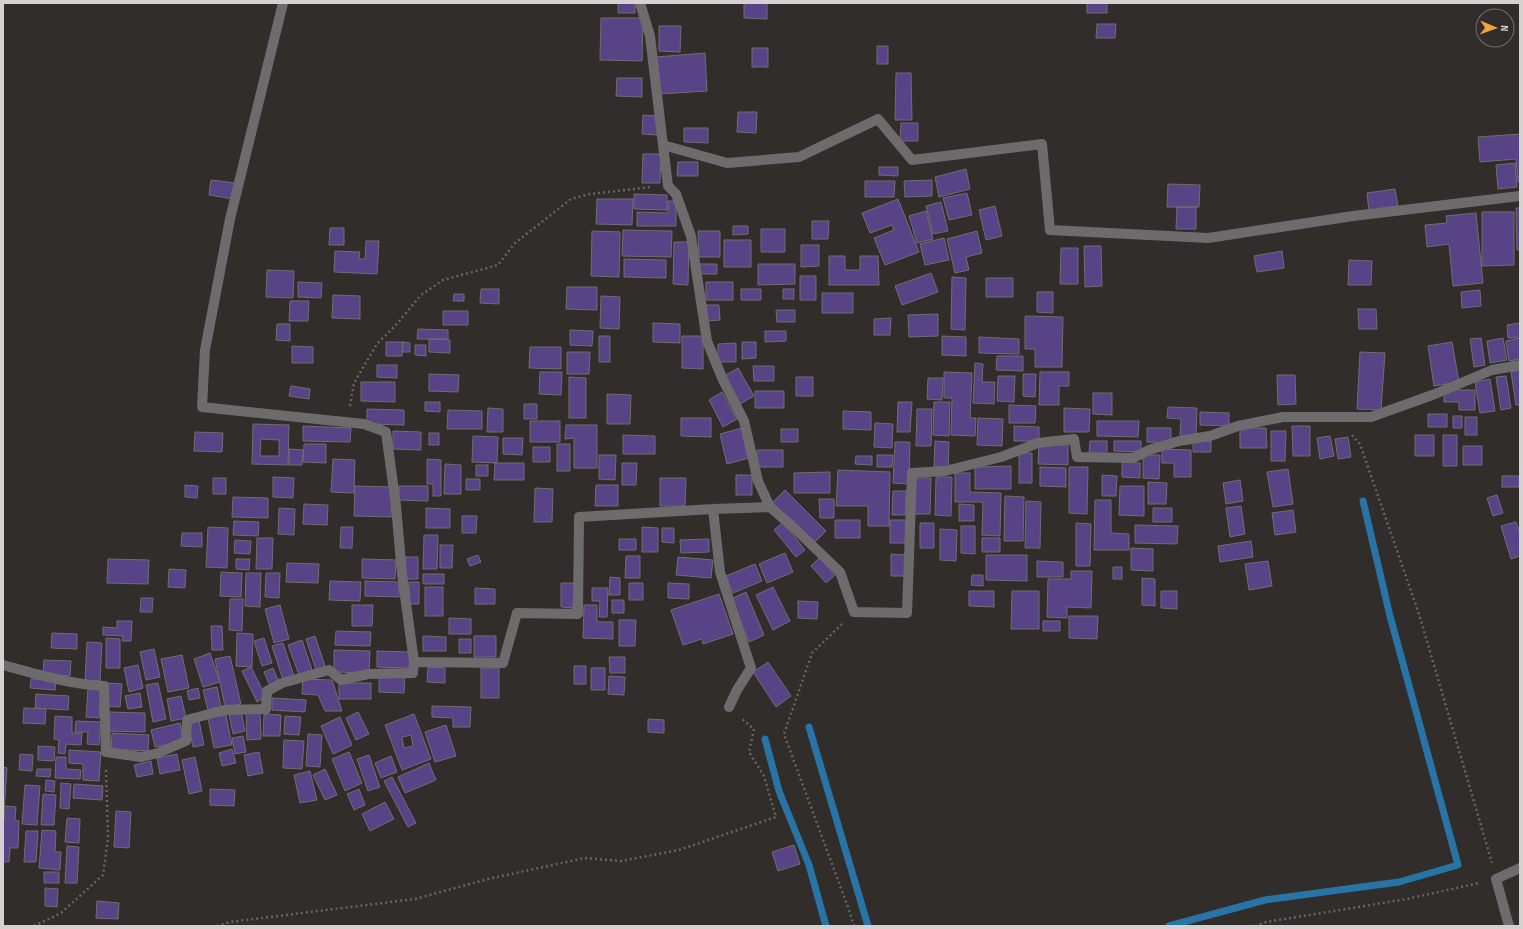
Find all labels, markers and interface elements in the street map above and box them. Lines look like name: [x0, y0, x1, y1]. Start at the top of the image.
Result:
north arrow: [1475, 8, 1515, 48]
text: N: [1498, 25, 1511, 32]

